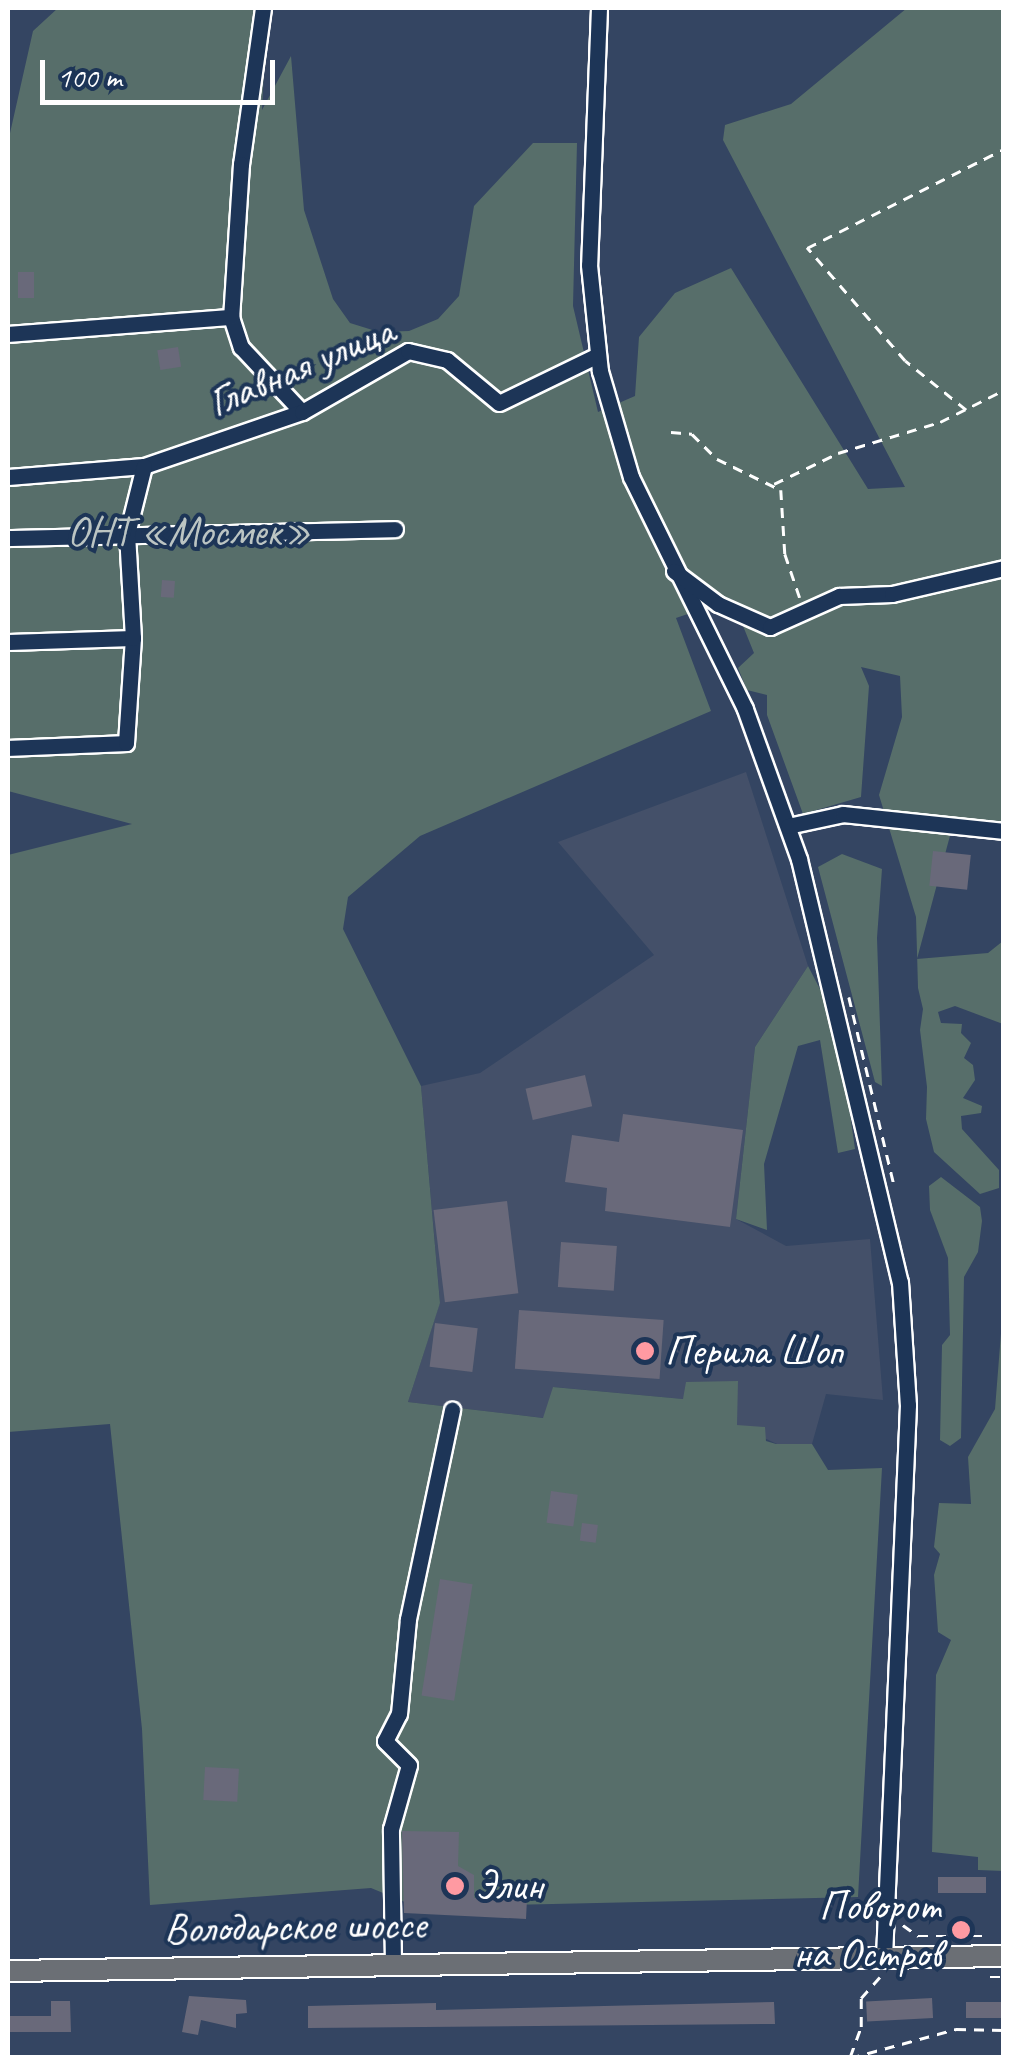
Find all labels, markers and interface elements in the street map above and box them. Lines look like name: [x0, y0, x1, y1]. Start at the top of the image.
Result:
scale bar: [45, 40, 280, 102]
text: 100 m: [57, 58, 122, 96]
street label: Главная улица: [201, 305, 401, 429]
park label: ОНТ «Мосмек»: [67, 507, 311, 557]
place label: Перила Шоп: [665, 1326, 843, 1376]
marker: Перила Шоп: [634, 1340, 656, 1362]
place label: Элин: [475, 1861, 543, 1911]
marker: Элин: [444, 1875, 466, 1897]
place label: Поворот на Остров: [790, 1881, 941, 1980]
street label: Володарское шоссе: [162, 1899, 428, 1955]
marker: Поворот на Остров: [950, 1919, 972, 1941]

